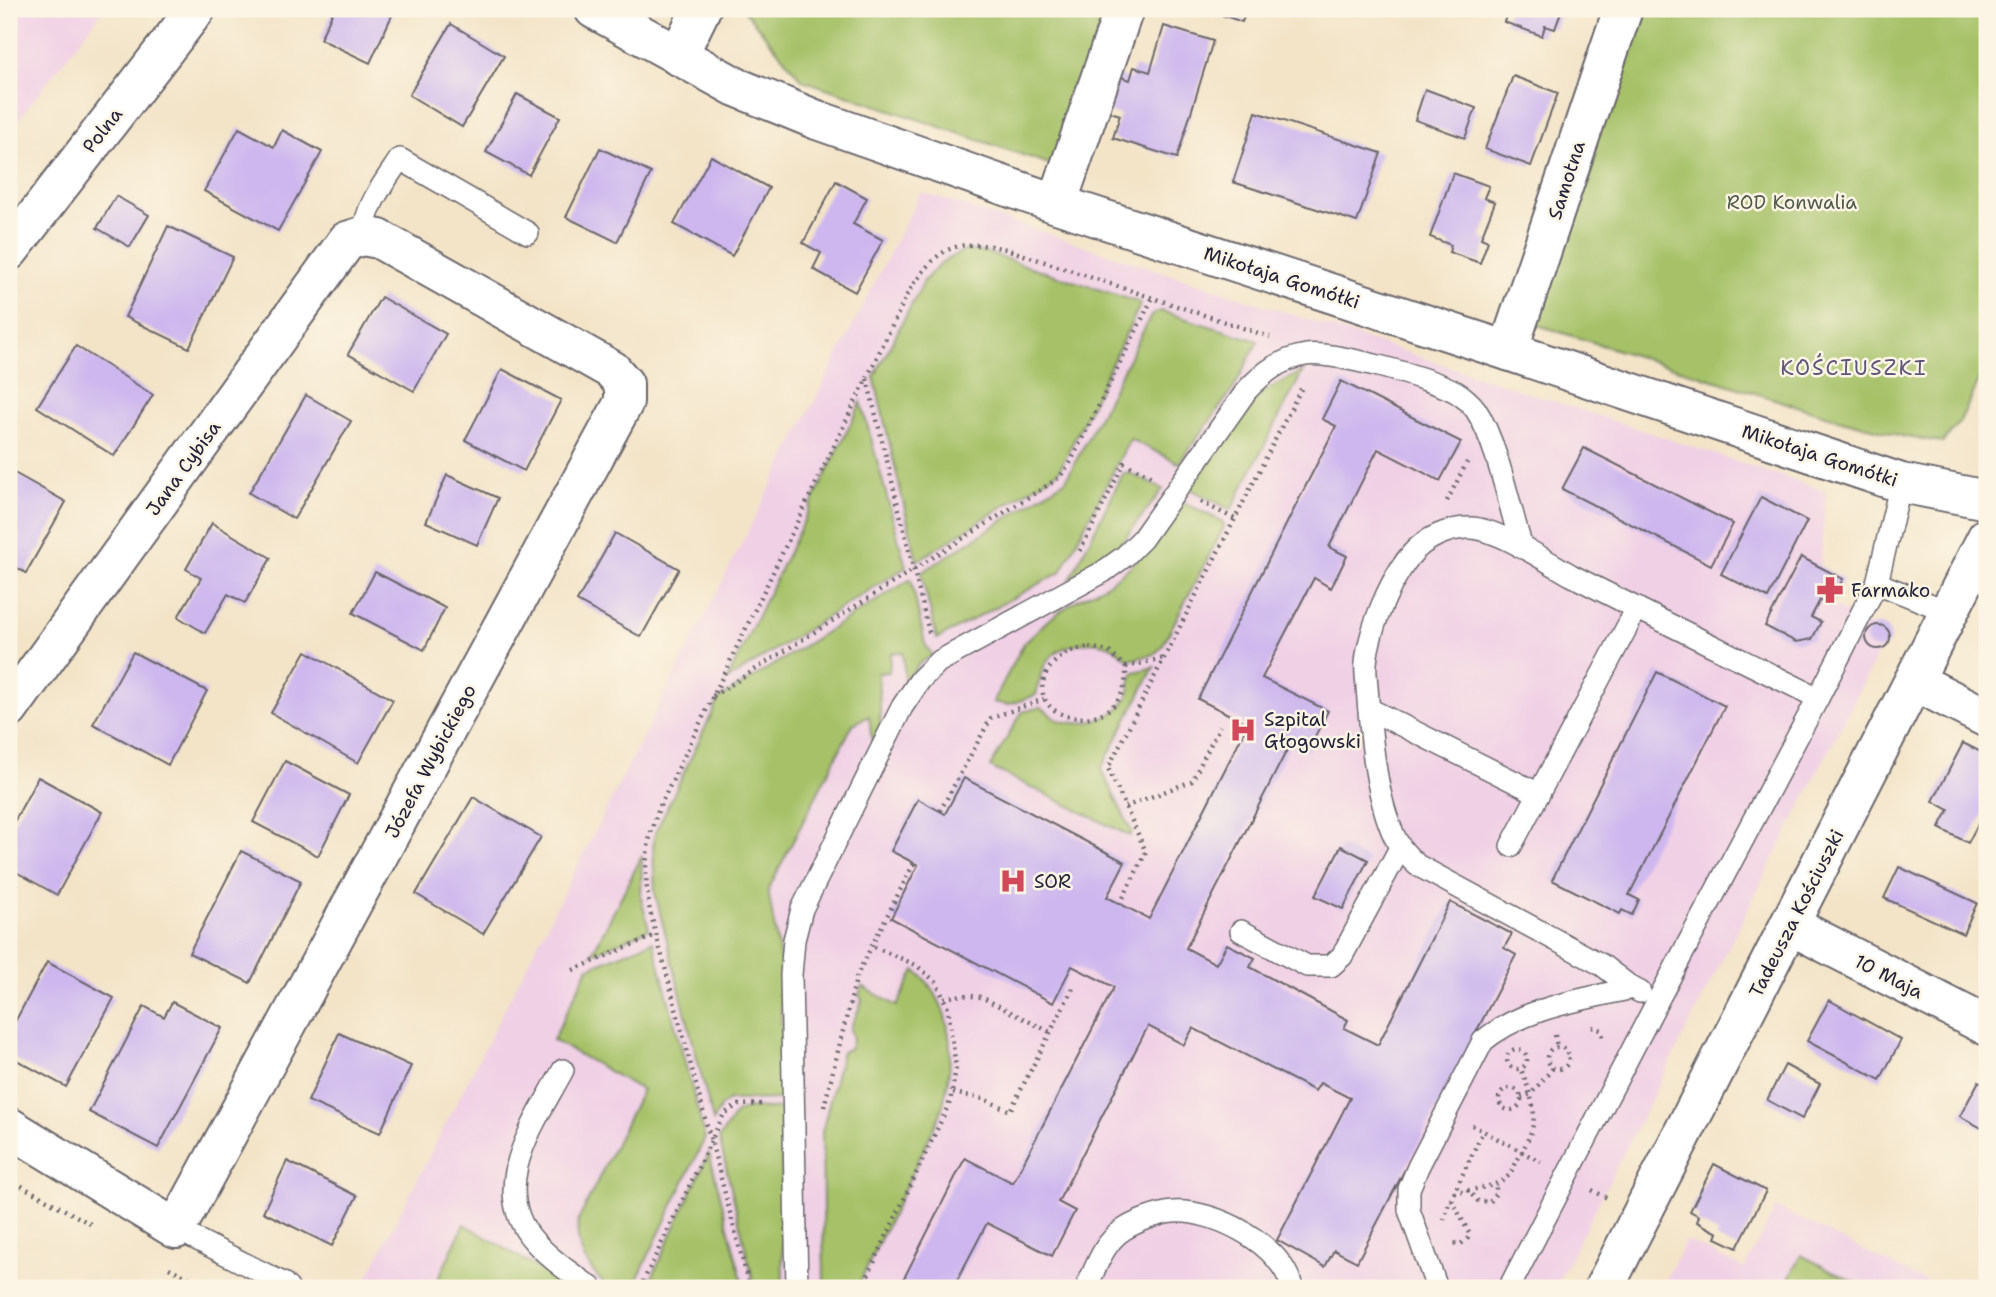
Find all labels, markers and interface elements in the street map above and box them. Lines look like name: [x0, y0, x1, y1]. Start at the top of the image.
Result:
street label: Polna: [77, 102, 128, 158]
street label: Samotna: [1542, 138, 1591, 223]
park label: ROD Konwalia: [1727, 190, 1857, 215]
street label: Mikołaja Gomółki: [1201, 240, 1363, 315]
district label: KOŚCIUSZKI: [1780, 353, 1928, 382]
street label: Jana Cybisa: [140, 416, 226, 521]
street label: Mikołaja Gomółki: [1739, 418, 1901, 493]
pharmacy icon: Farmako: [1815, 575, 1845, 605]
place label: Farmako: [1851, 578, 1930, 603]
street label: Józefa Wybickiego: [379, 680, 482, 843]
place label: Szpital Głogowski: [1264, 707, 1361, 754]
hospital icon: Szpital Głogowski: [1228, 715, 1258, 745]
street label: Tadeusza Kościuszki: [1743, 825, 1850, 1001]
hospital icon: SOR: [998, 866, 1028, 896]
place label: SOR: [1034, 869, 1071, 894]
street label: 10 Maja: [1850, 949, 1928, 1004]

